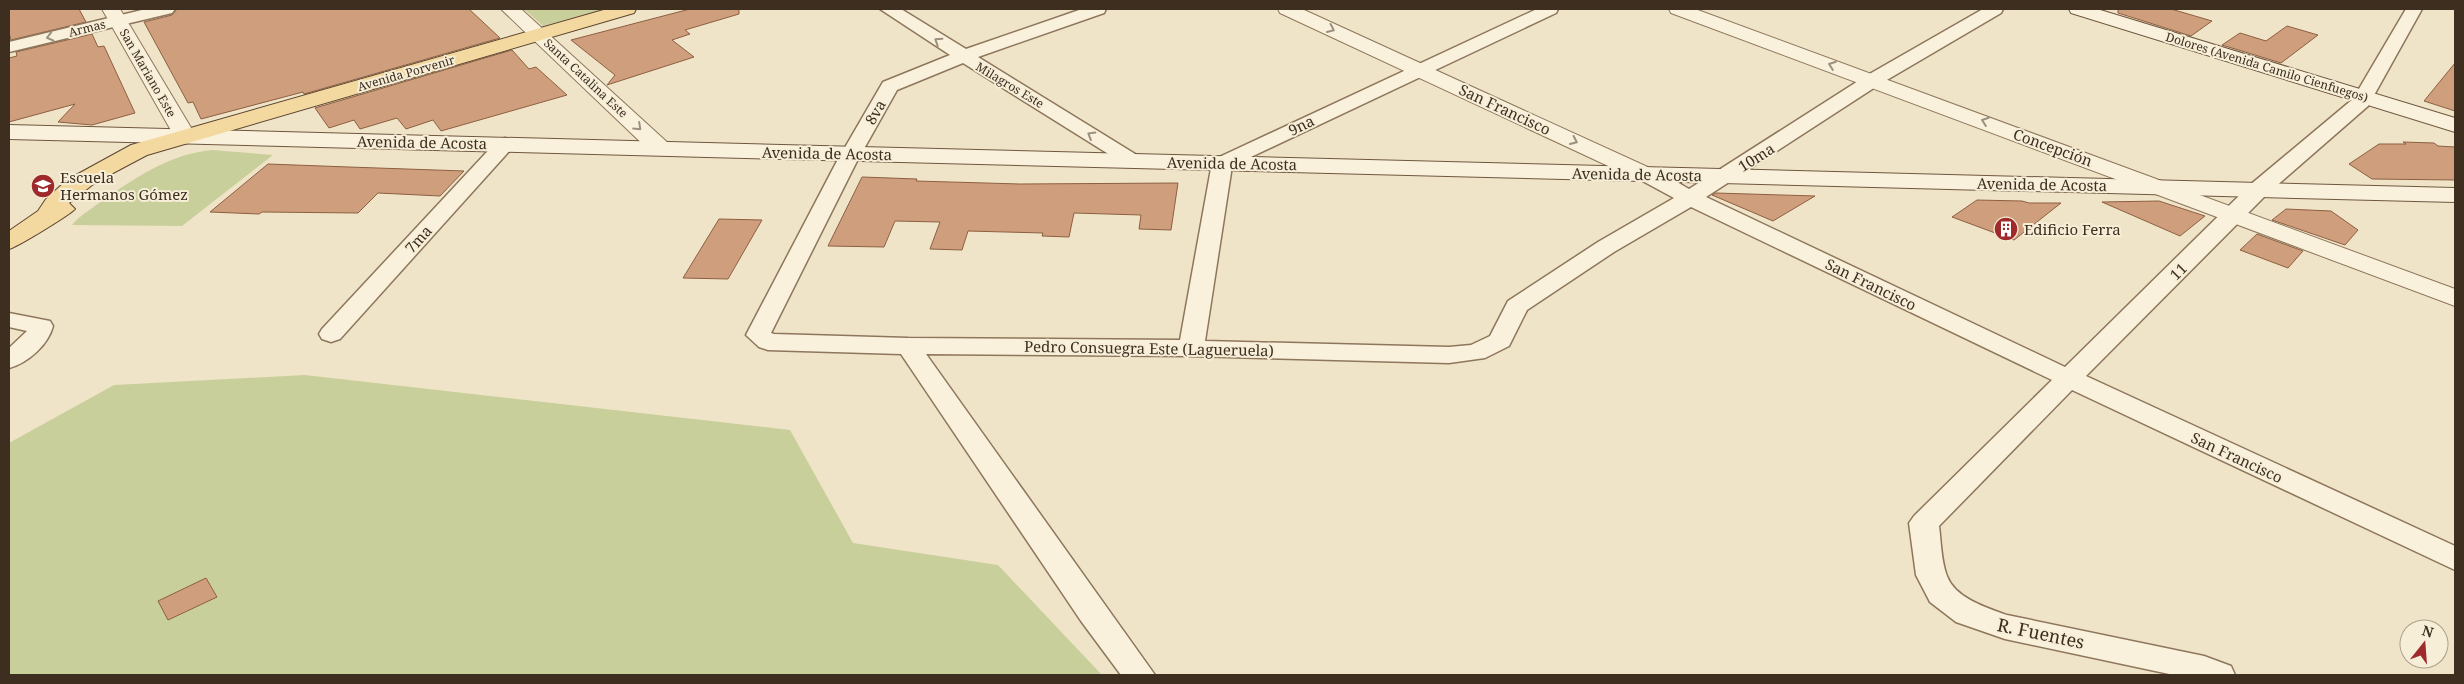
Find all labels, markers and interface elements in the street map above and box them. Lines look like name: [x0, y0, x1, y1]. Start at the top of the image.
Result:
street label: Armas: [67, 15, 107, 41]
one-way arrow: [1326, 23, 1335, 33]
street label: San Mariano Este: [116, 26, 180, 120]
street label: Dolores (Avenida Camilo Cienfuegos): [2164, 28, 2370, 106]
one-way arrow: [46, 31, 55, 42]
street label: Santa Catalina Este: [540, 35, 632, 121]
one-way arrow: [934, 37, 943, 47]
street label: Avenida Porvenir: [355, 51, 457, 95]
street label: Milagros Este: [973, 58, 1047, 112]
one-way arrow: [1828, 61, 1837, 71]
street label: San Francisco: [1456, 79, 1554, 139]
street label: 8va: [860, 96, 890, 128]
street label: 9na: [1285, 110, 1317, 140]
one-way arrow: [1981, 117, 1989, 127]
one-way arrow: [632, 121, 641, 130]
street label: Concepción: [2011, 123, 2096, 171]
street label: Avenida de Acosta: [357, 131, 487, 153]
one-way arrow: [1088, 131, 1097, 141]
one-way arrow: [1569, 135, 1578, 145]
street label: 10ma: [1734, 138, 1778, 176]
street label: Avenida de Acosta: [762, 142, 892, 164]
street label: Avenida de Acosta: [1167, 152, 1297, 174]
street label: Avenida de Acosta: [1572, 163, 1702, 185]
place label: Escuela Hermanos Gómez: [60, 167, 188, 204]
school or university icon: Escuela Hermanos Gómez: [30, 173, 56, 199]
street label: Avenida de Acosta: [1977, 173, 2107, 195]
building icon: Edificio Ferra: [1993, 216, 2019, 242]
place label: Edificio Ferra: [2024, 219, 2121, 239]
street label: 7ma: [400, 221, 436, 257]
street label: San Francisco: [1822, 253, 1920, 315]
street label: 11: [2165, 258, 2191, 284]
street label: Pedro Consuegra Este (Lagueruela): [1024, 336, 1274, 360]
street label: San Francisco: [2188, 427, 2286, 487]
street label: R. Fuentes: [1995, 612, 2087, 654]
north arrow: [2399, 619, 2449, 669]
text: N: [2420, 620, 2436, 642]

